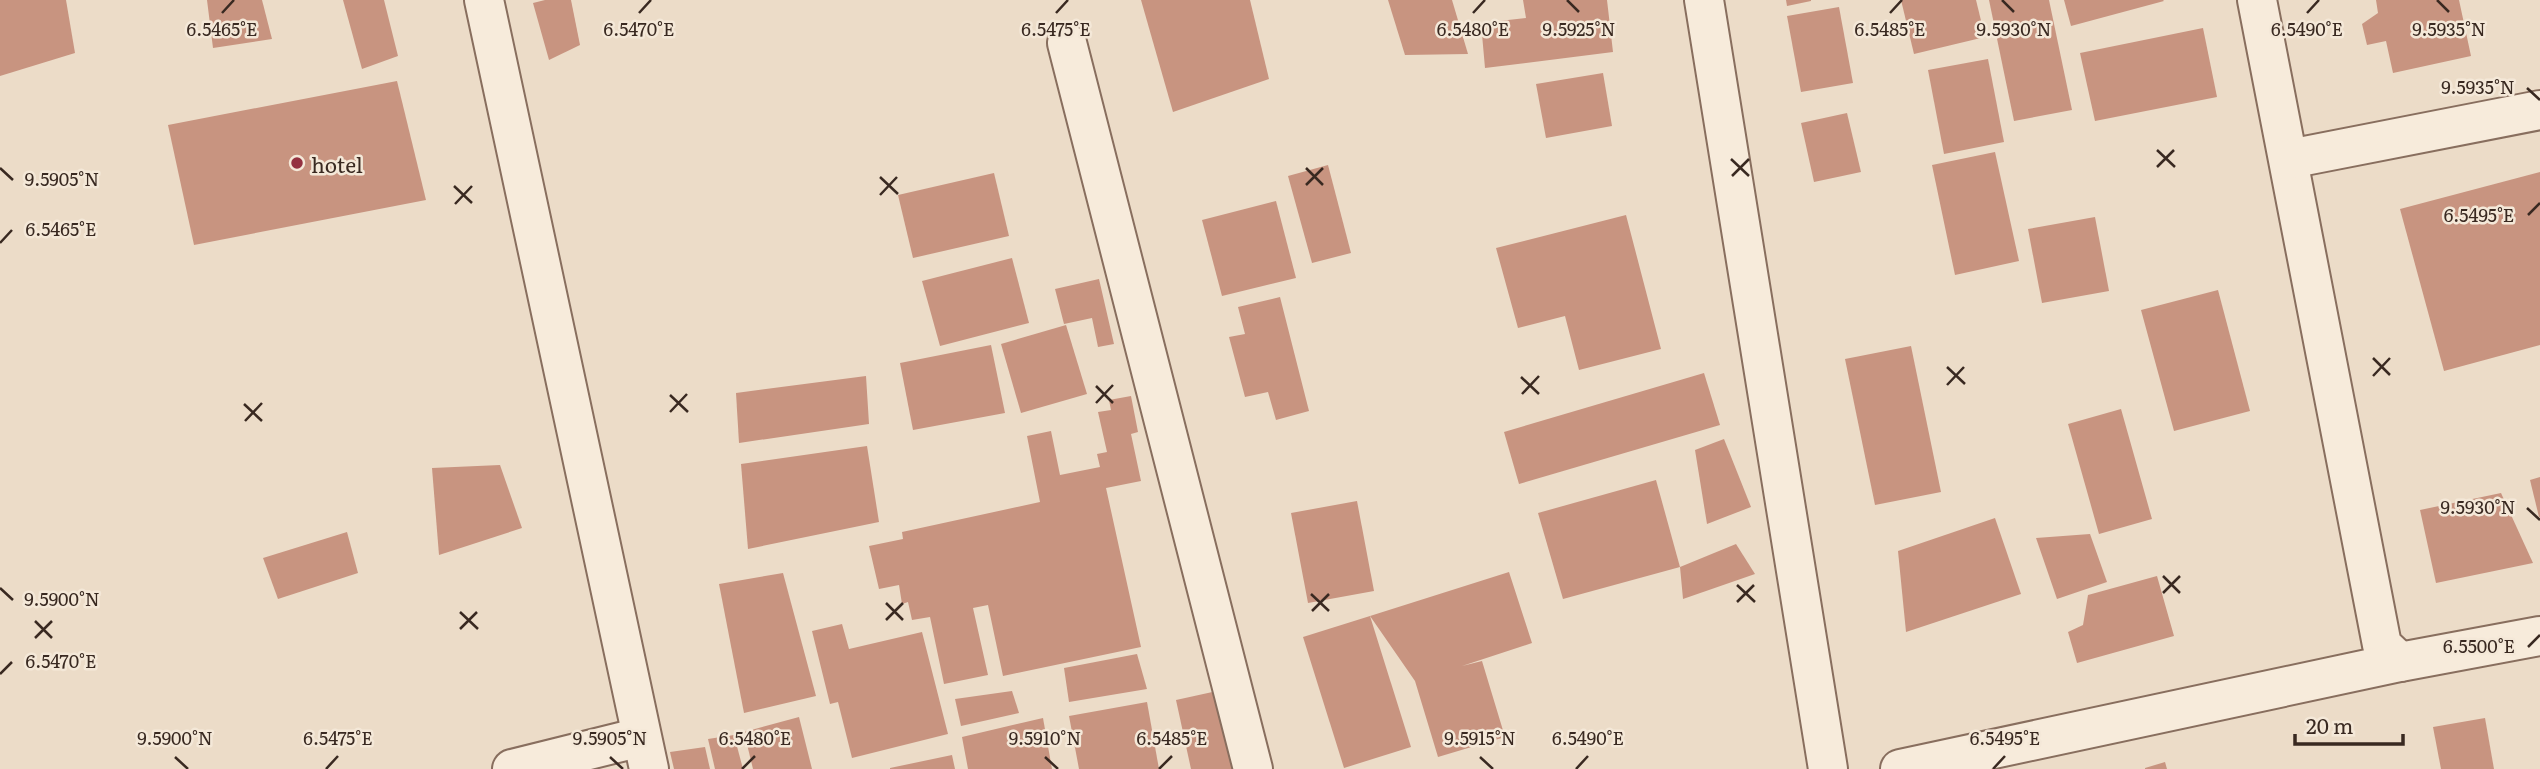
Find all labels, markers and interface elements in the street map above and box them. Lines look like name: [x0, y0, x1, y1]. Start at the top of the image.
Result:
text: 6.5465°E: [187, 15, 257, 42]
text: 6.5470°E: [603, 15, 675, 42]
text: 6.5475°E: [1021, 15, 1091, 42]
text: 6.5480°E: [1437, 15, 1509, 42]
text: 9.5925°N: [1543, 15, 1615, 42]
text: 6.5485°E: [1854, 15, 1926, 42]
text: 9.5930°N: [1976, 15, 2052, 42]
text: 6.5490°E: [2271, 15, 2343, 42]
text: 9.5935°N: [2412, 15, 2486, 42]
text: 9.5935°N: [2441, 73, 2515, 100]
place label: hotel: [311, 148, 363, 179]
marker: hotel: [289, 155, 305, 171]
text: 9.5905°N: [25, 165, 99, 192]
text: 6.5495°E: [2444, 201, 2514, 228]
text: 6.5465°E: [26, 215, 96, 242]
text: 9.5930°N: [2440, 493, 2516, 520]
text: 9.5900°N: [24, 585, 100, 612]
text: 6.5500°E: [2443, 632, 2515, 659]
text: 6.5470°E: [25, 647, 97, 674]
scale bar: [2295, 702, 2404, 746]
text: 20 m: [2306, 709, 2353, 740]
text: 9.5900°N: [137, 724, 213, 751]
text: 6.5475°E: [303, 724, 373, 751]
text: 9.5905°N: [573, 724, 647, 751]
text: 6.5480°E: [719, 724, 791, 751]
text: 9.5910°N: [1009, 724, 1081, 751]
text: 6.5485°E: [1136, 724, 1208, 751]
text: 9.5915°N: [1444, 724, 1516, 751]
text: 6.5490°E: [1552, 724, 1624, 751]
text: 6.5495°E: [1970, 724, 2040, 751]

